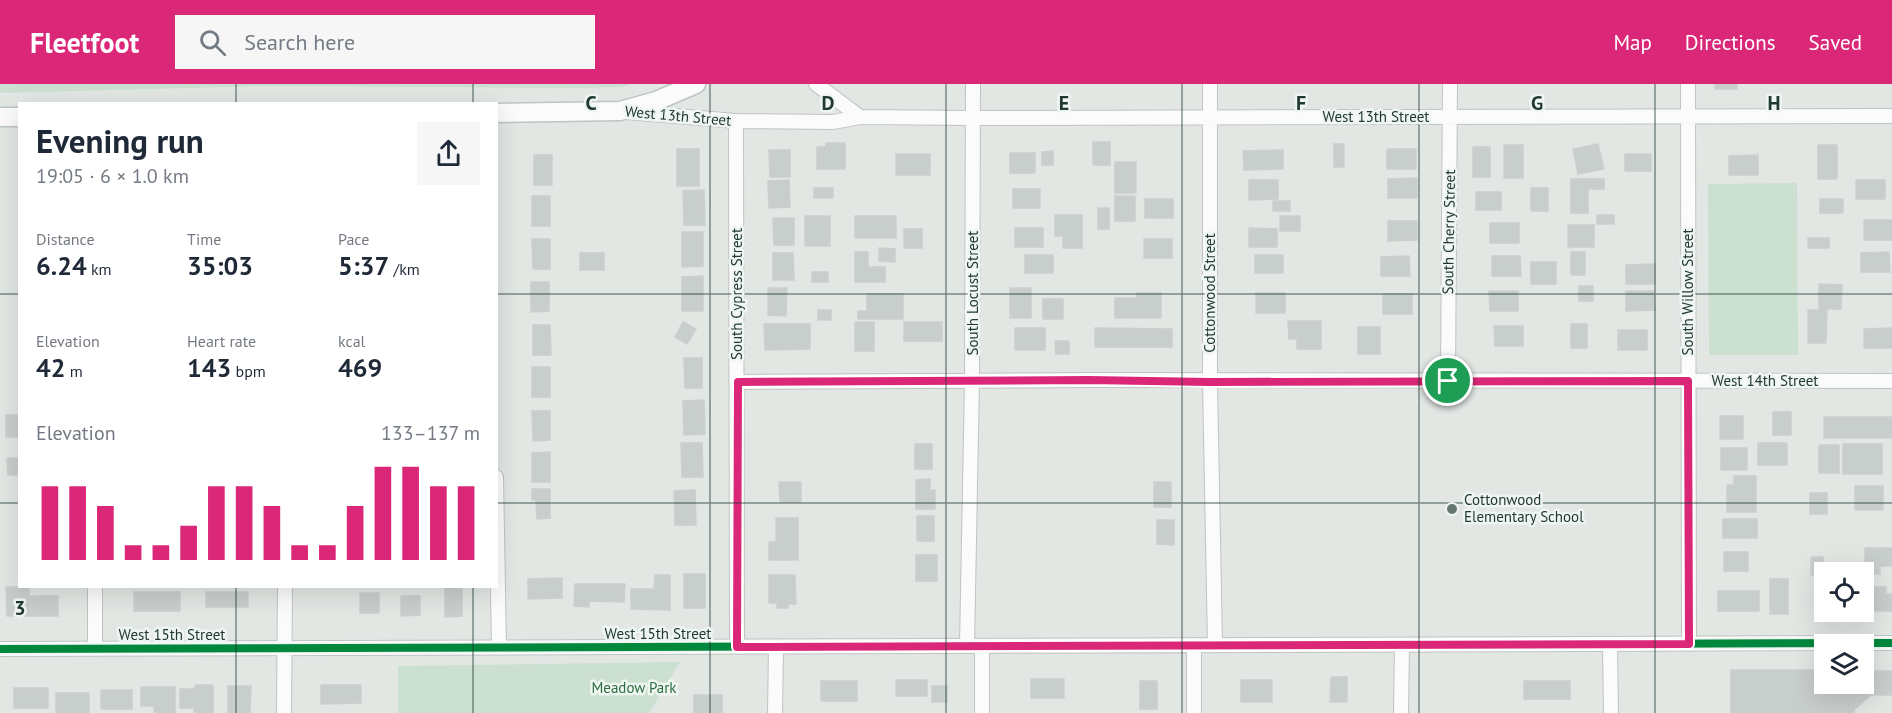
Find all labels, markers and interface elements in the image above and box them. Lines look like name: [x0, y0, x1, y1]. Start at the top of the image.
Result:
search box: [175, 15, 595, 69]
text: Fleetfoot: [30, 24, 139, 61]
icon: search: [196, 26, 229, 59]
text: Search here: [244, 28, 355, 56]
text: Map: [1613, 29, 1652, 56]
text: Directions: [1685, 29, 1776, 56]
text: Saved: [1809, 29, 1862, 56]
text: C: [585, 90, 597, 116]
text: D: [822, 90, 835, 116]
text: E: [1059, 90, 1069, 116]
text: F: [1296, 90, 1306, 116]
text: G: [1531, 90, 1543, 116]
text: H: [1767, 90, 1781, 116]
street label: West 13th Street: [624, 101, 732, 130]
street label: West 13th Street: [1323, 107, 1429, 126]
text: Evening run: [36, 119, 204, 162]
button: share: [417, 122, 480, 185]
text: 19:05 · 6 × 1.0 km: [36, 163, 189, 189]
street label: South Cherry Street: [1438, 169, 1459, 295]
street label: South Cypress Street: [727, 228, 746, 360]
street label: South Willow Street: [1678, 228, 1697, 356]
text: Distance: [36, 229, 95, 249]
text: Time: [187, 229, 221, 249]
text: Pace: [338, 229, 369, 249]
street label: South Locust Street: [963, 231, 982, 355]
street label: Cottonwood Street: [1200, 233, 1219, 353]
text: 6.24: [36, 249, 87, 282]
text: 35:03: [187, 249, 253, 282]
text: 5:37: [338, 249, 389, 282]
text: km: [87, 259, 112, 279]
text: /km: [389, 259, 420, 279]
text: Elevation: [36, 331, 100, 351]
text: Heart rate: [187, 331, 256, 351]
text: kcal: [338, 331, 365, 351]
text: 42: [36, 351, 65, 384]
text: 143: [187, 351, 231, 384]
text: 469: [338, 351, 382, 384]
pin: [1422, 355, 1473, 406]
text: m: [65, 361, 83, 381]
text: bpm: [231, 361, 266, 381]
icon: arrive: [1431, 364, 1464, 397]
street label: West 14th Street: [1712, 371, 1818, 390]
text: Elevation: [36, 420, 116, 446]
text: 133–137 m: [381, 420, 480, 446]
place label: Cottonwood Elementary School: [1464, 490, 1584, 526]
marker: Cottonwood Elementary School: [1445, 502, 1459, 516]
map controls: [1814, 562, 1874, 694]
button: locate: [1814, 562, 1874, 622]
text: 3: [14, 595, 26, 621]
street label: West 15th Street: [605, 624, 711, 643]
street label: West 15th Street: [119, 625, 225, 644]
button: layers: [1814, 634, 1874, 694]
park label: Meadow Park: [591, 678, 677, 697]

